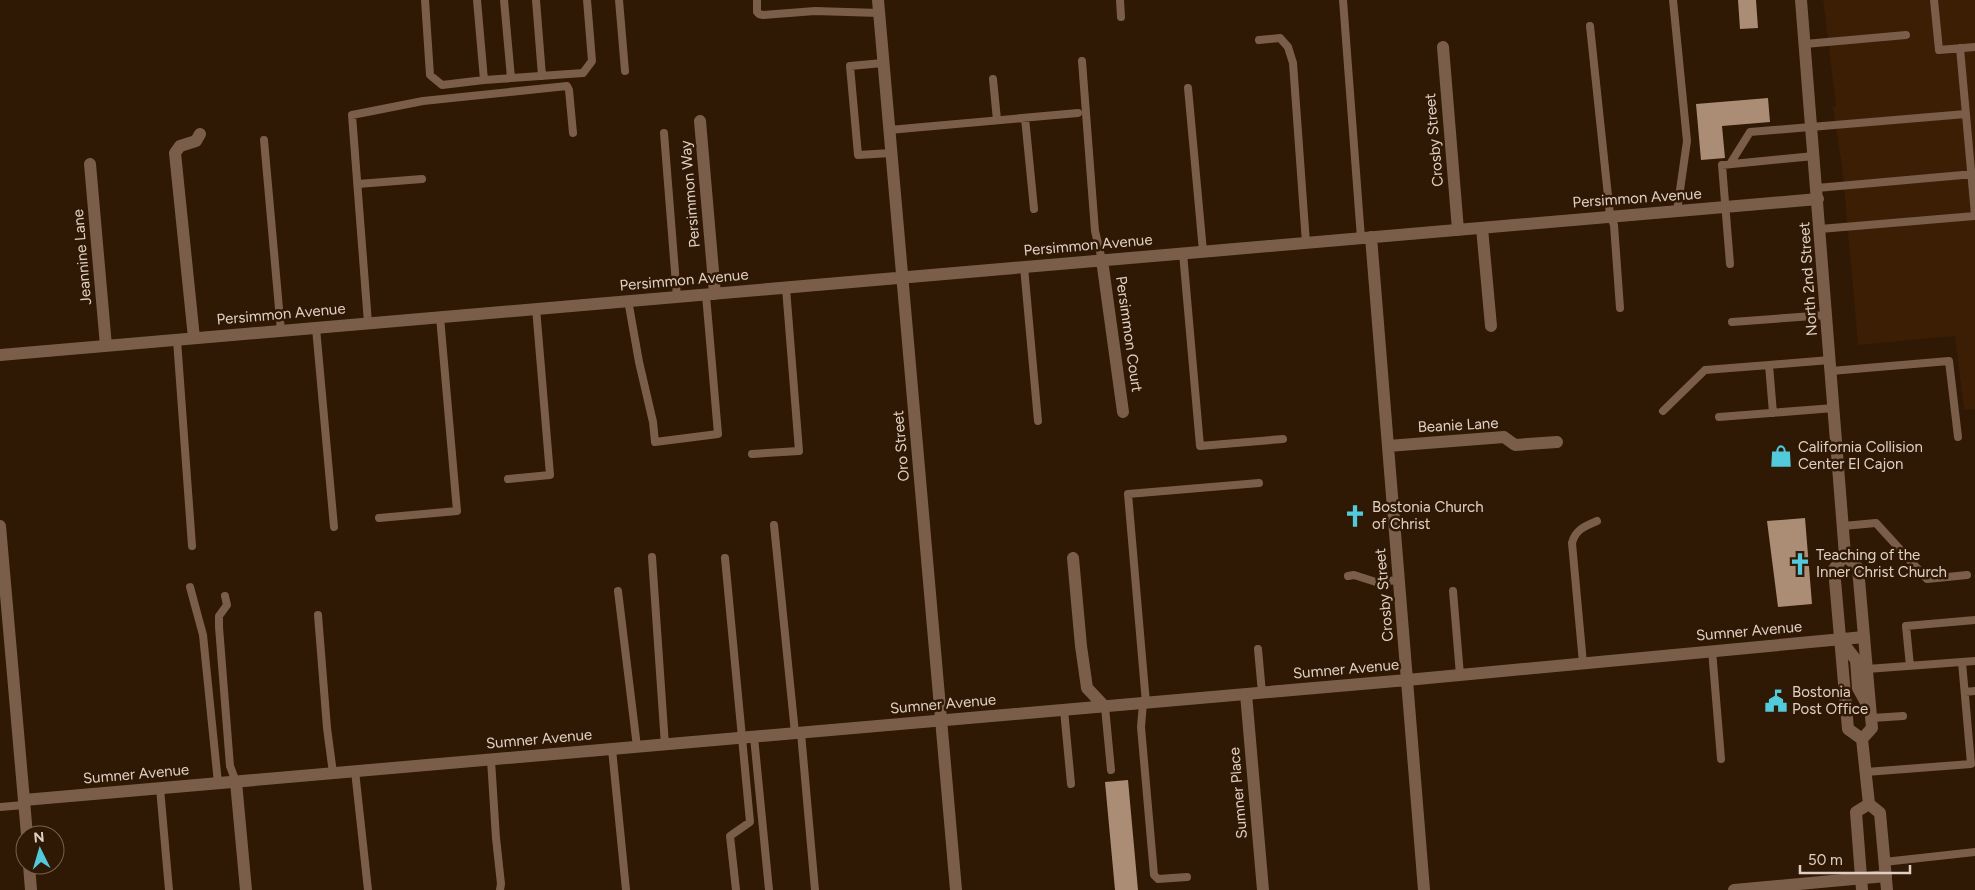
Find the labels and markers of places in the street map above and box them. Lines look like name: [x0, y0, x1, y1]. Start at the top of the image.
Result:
place label: California Collision Center El Cajon: [1798, 438, 1923, 473]
shop icon: California Collision Center El Cajon: [1768, 443, 1794, 469]
place label: Bostonia Church of Christ: [1372, 498, 1484, 533]
church icon: Bostonia Church of Christ: [1342, 503, 1368, 529]
place label: Teaching of the Inner Christ Church: [1816, 546, 1947, 581]
church icon: Teaching of the Inner Christ Church: [1787, 551, 1813, 577]
place label: Bostonia Post Office: [1792, 683, 1868, 718]
public building icon: Bostonia Post Office: [1763, 688, 1789, 714]

